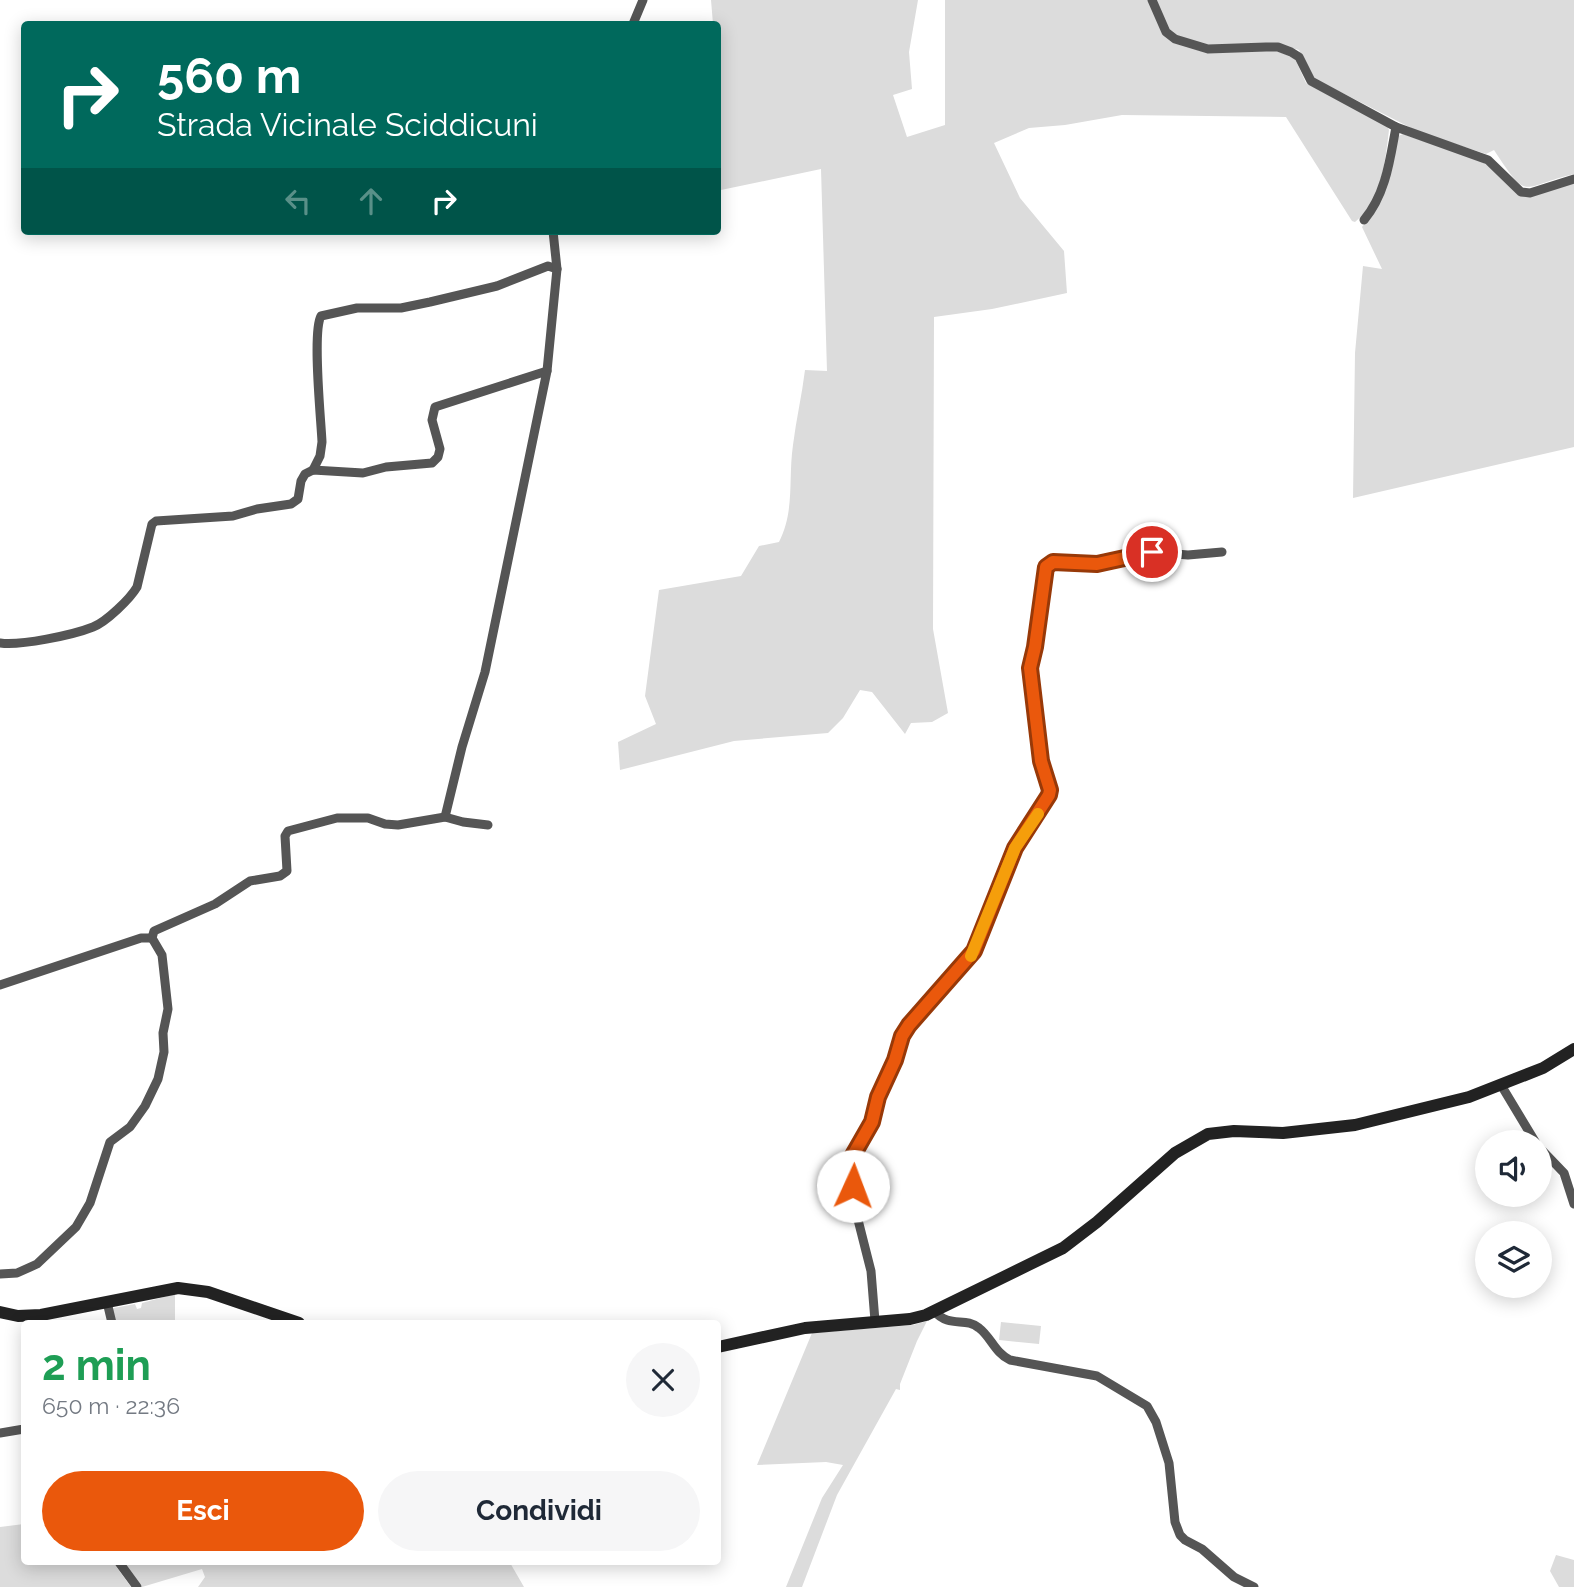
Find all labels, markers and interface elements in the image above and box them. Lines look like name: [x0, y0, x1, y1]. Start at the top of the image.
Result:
text: 560 m: [157, 47, 301, 104]
icon: right: [42, 49, 133, 140]
text: Strada Vicinale Sciddicuni: [157, 106, 538, 143]
icon: left: [279, 182, 317, 220]
icon: ahead: [352, 182, 390, 220]
icon: right: [425, 182, 463, 220]
pin: [1122, 522, 1182, 582]
icon: arrive: [1133, 533, 1171, 571]
map controls: [1475, 1130, 1552, 1298]
button: sound: [1475, 1130, 1552, 1207]
position arrow: [816, 1149, 890, 1223]
button: layers: [1475, 1221, 1552, 1298]
text: 2 min: [42, 1341, 151, 1390]
button: close: [626, 1343, 700, 1417]
text: 650 m · 22:36: [42, 1392, 180, 1419]
button: Esci: [42, 1471, 364, 1551]
button: Condividi: [378, 1471, 700, 1551]

